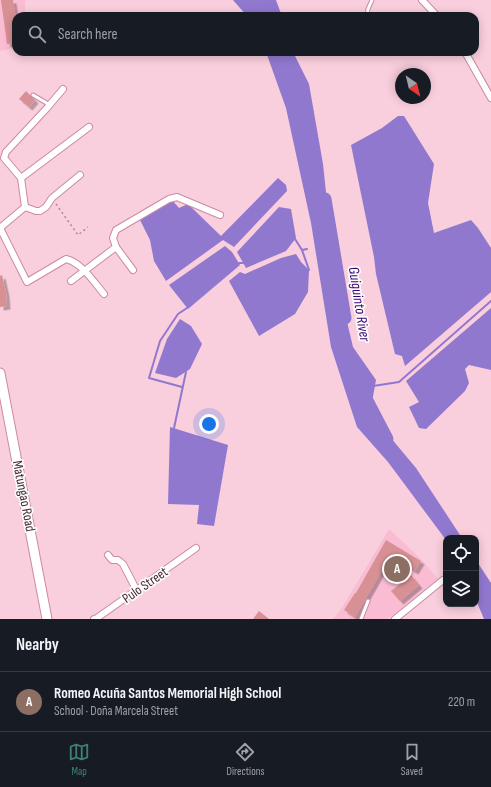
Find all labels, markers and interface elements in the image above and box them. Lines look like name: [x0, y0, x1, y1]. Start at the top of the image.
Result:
search box: [12, 12, 479, 56]
icon: search: [26, 23, 48, 45]
text: Search here: [58, 25, 118, 44]
north arrow: [395, 68, 431, 104]
water label: Guiguinto River: [344, 265, 374, 344]
your location: [199, 414, 219, 434]
street label: Matungao Road: [9, 459, 39, 533]
map controls: [443, 535, 479, 607]
button: locate: [443, 535, 479, 571]
pin: A: [384, 554, 410, 584]
street label: Pulo Street: [119, 563, 171, 607]
button: layers: [443, 571, 479, 607]
text: Nearby: [16, 635, 59, 655]
text: Romeo Acuña Santos Memorial High School: [54, 684, 281, 703]
text: A: [26, 694, 32, 710]
text: 220 m: [448, 694, 475, 710]
text: School · Doña Marcela Street: [54, 703, 178, 719]
tab: Map: [68, 741, 90, 778]
tab: Directions: [227, 741, 264, 778]
tab: Saved: [401, 741, 423, 778]

